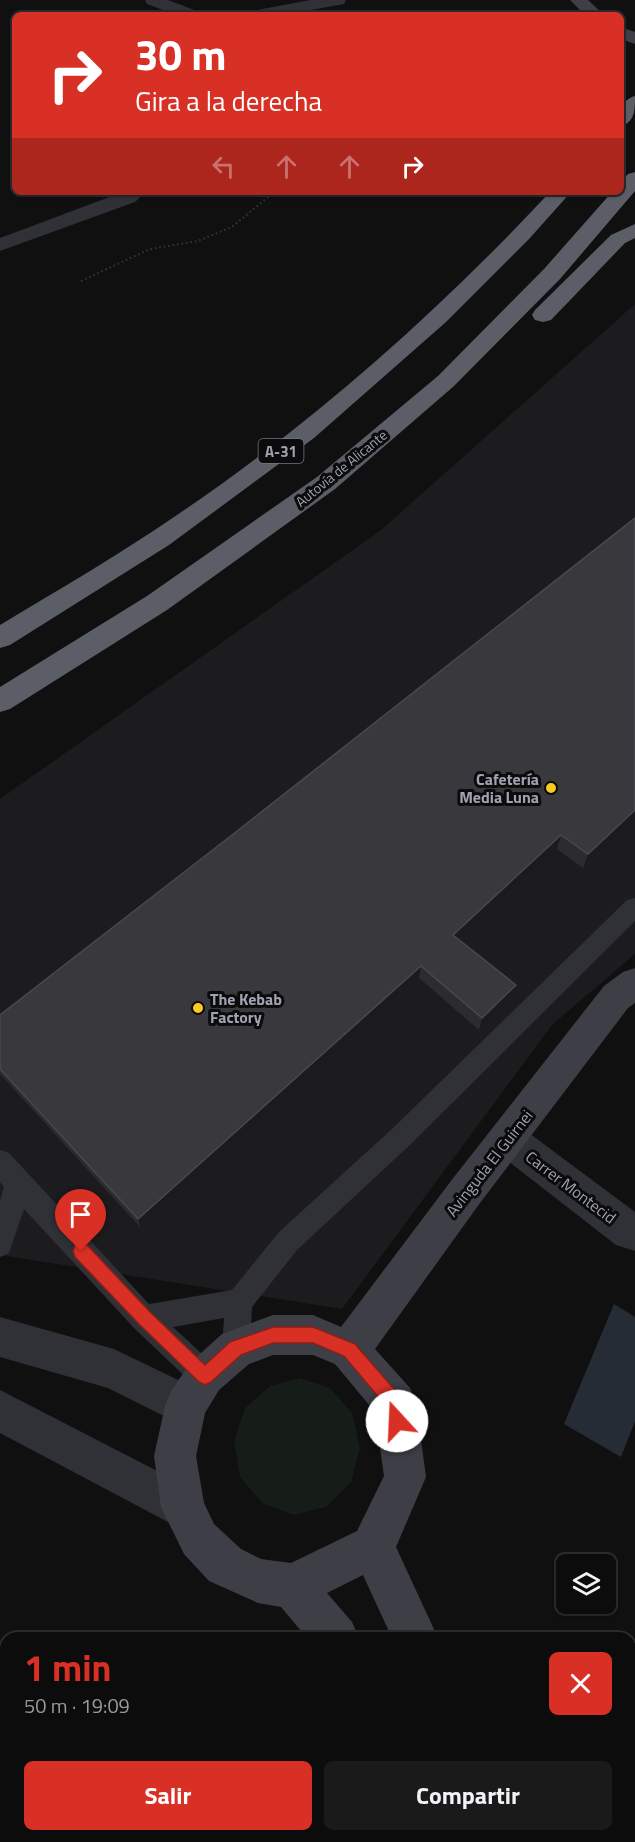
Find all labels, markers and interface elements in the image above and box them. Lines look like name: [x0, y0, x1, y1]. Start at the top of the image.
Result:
text: 30 m: [135, 22, 227, 86]
icon: right: [36, 36, 114, 114]
text: Gira a la derecha: [135, 80, 322, 121]
icon: left: [207, 150, 240, 183]
icon: ahead: [270, 150, 303, 183]
icon: ahead: [333, 150, 366, 183]
icon: right: [396, 150, 429, 183]
street label: Autovía de Alicante: [291, 424, 391, 512]
road number: A-31: [258, 439, 304, 463]
place label: Cafetería Media Luna: [459, 767, 539, 809]
marker: Cafetería Media Luna: [544, 781, 558, 795]
place label: The Kebab Factory: [210, 987, 282, 1029]
marker: The Kebab Factory: [191, 1001, 205, 1015]
street label: Avinguda El Guirnei: [440, 1105, 538, 1221]
street label: Carrer Montecid: [521, 1145, 621, 1229]
pin: [55, 1189, 106, 1251]
icon: arrive: [64, 1198, 97, 1231]
position arrow: [365, 1389, 429, 1453]
map controls: [556, 1554, 616, 1614]
button: layers: [556, 1554, 616, 1614]
text: 1 min: [24, 1640, 111, 1695]
button: close: [549, 1652, 612, 1715]
text: 50 m · 19:09: [24, 1690, 130, 1721]
button: Salir: [24, 1761, 312, 1830]
button: Compartir: [324, 1761, 612, 1830]

